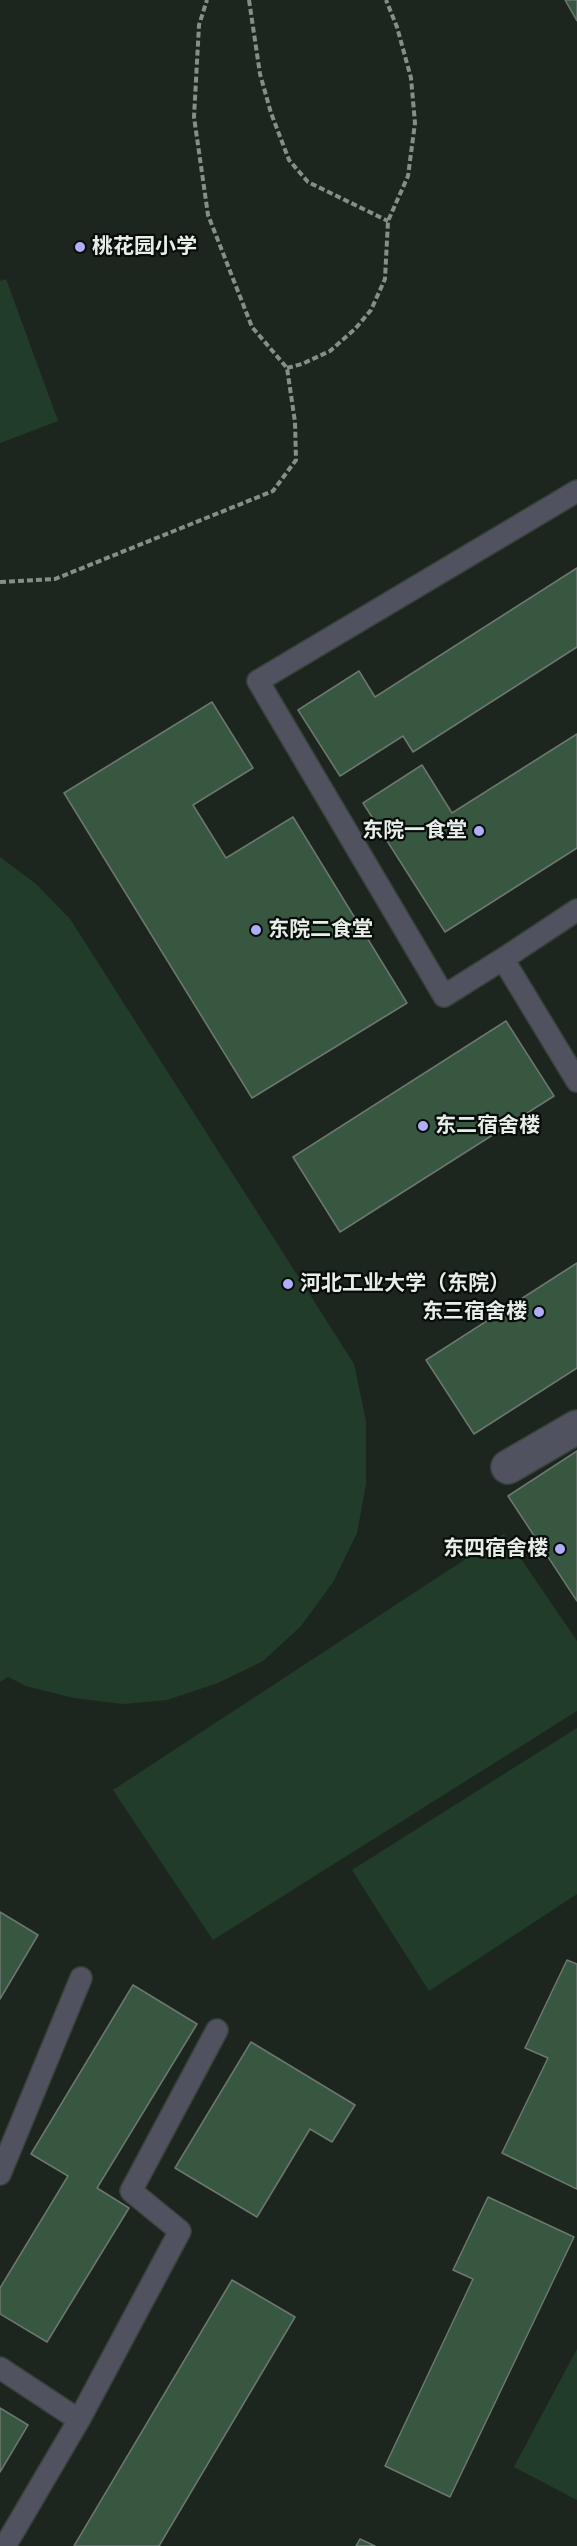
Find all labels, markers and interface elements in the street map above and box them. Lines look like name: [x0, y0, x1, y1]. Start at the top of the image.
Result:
place label: 桃花园小学: [92, 234, 197, 260]
marker: 桃花园小学: [73, 240, 87, 254]
place label: 东院一食堂: [362, 818, 467, 844]
marker: 东院一食堂: [472, 824, 486, 838]
place label: 东院二食堂: [268, 917, 373, 943]
marker: 东院二食堂: [249, 923, 263, 937]
place label: 东二宿舍楼: [435, 1113, 540, 1139]
marker: 东二宿舍楼: [416, 1119, 430, 1133]
place label: 河北工业大学（东院）: [300, 1271, 510, 1297]
marker: 河北工业大学（东院）: [281, 1277, 295, 1291]
place label: 东三宿舍楼: [422, 1299, 527, 1325]
marker: 东三宿舍楼: [532, 1305, 546, 1319]
place label: 东四宿舍楼: [443, 1536, 548, 1562]
marker: 东四宿舍楼: [553, 1542, 567, 1556]

